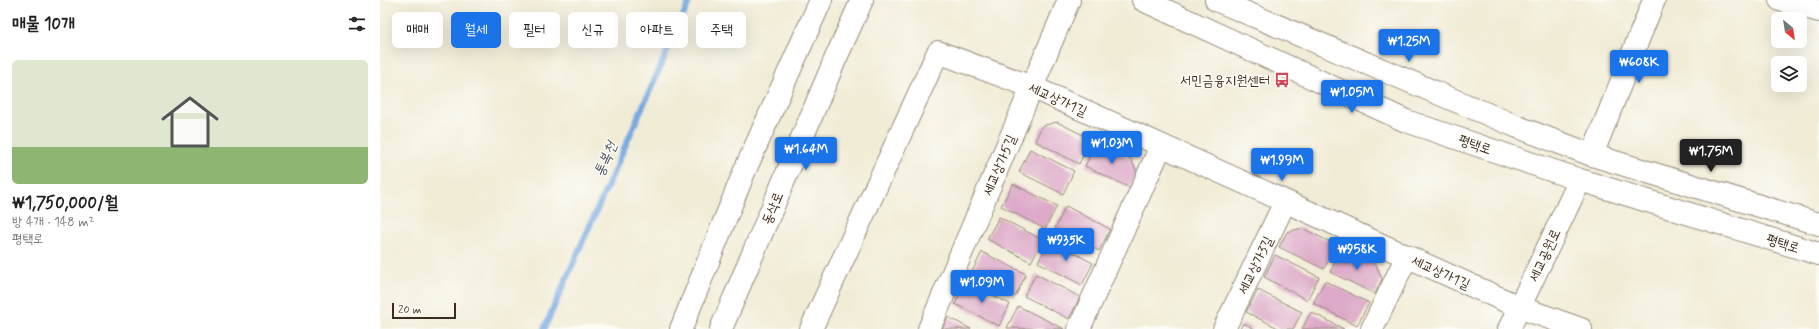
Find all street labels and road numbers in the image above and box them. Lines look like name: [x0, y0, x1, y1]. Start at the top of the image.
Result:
street label: 세교상가1길: [1025, 79, 1091, 121]
street label: 세교상가5길: [979, 131, 1021, 199]
street label: 평택로: [1456, 131, 1494, 159]
street label: 동삭로: [758, 189, 788, 227]
street label: 세교공원로: [1525, 226, 1565, 285]
street label: 평택로: [1764, 230, 1801, 258]
street label: 세교상가3길: [1234, 233, 1278, 298]
street label: 세교상가1길: [1408, 252, 1474, 294]

